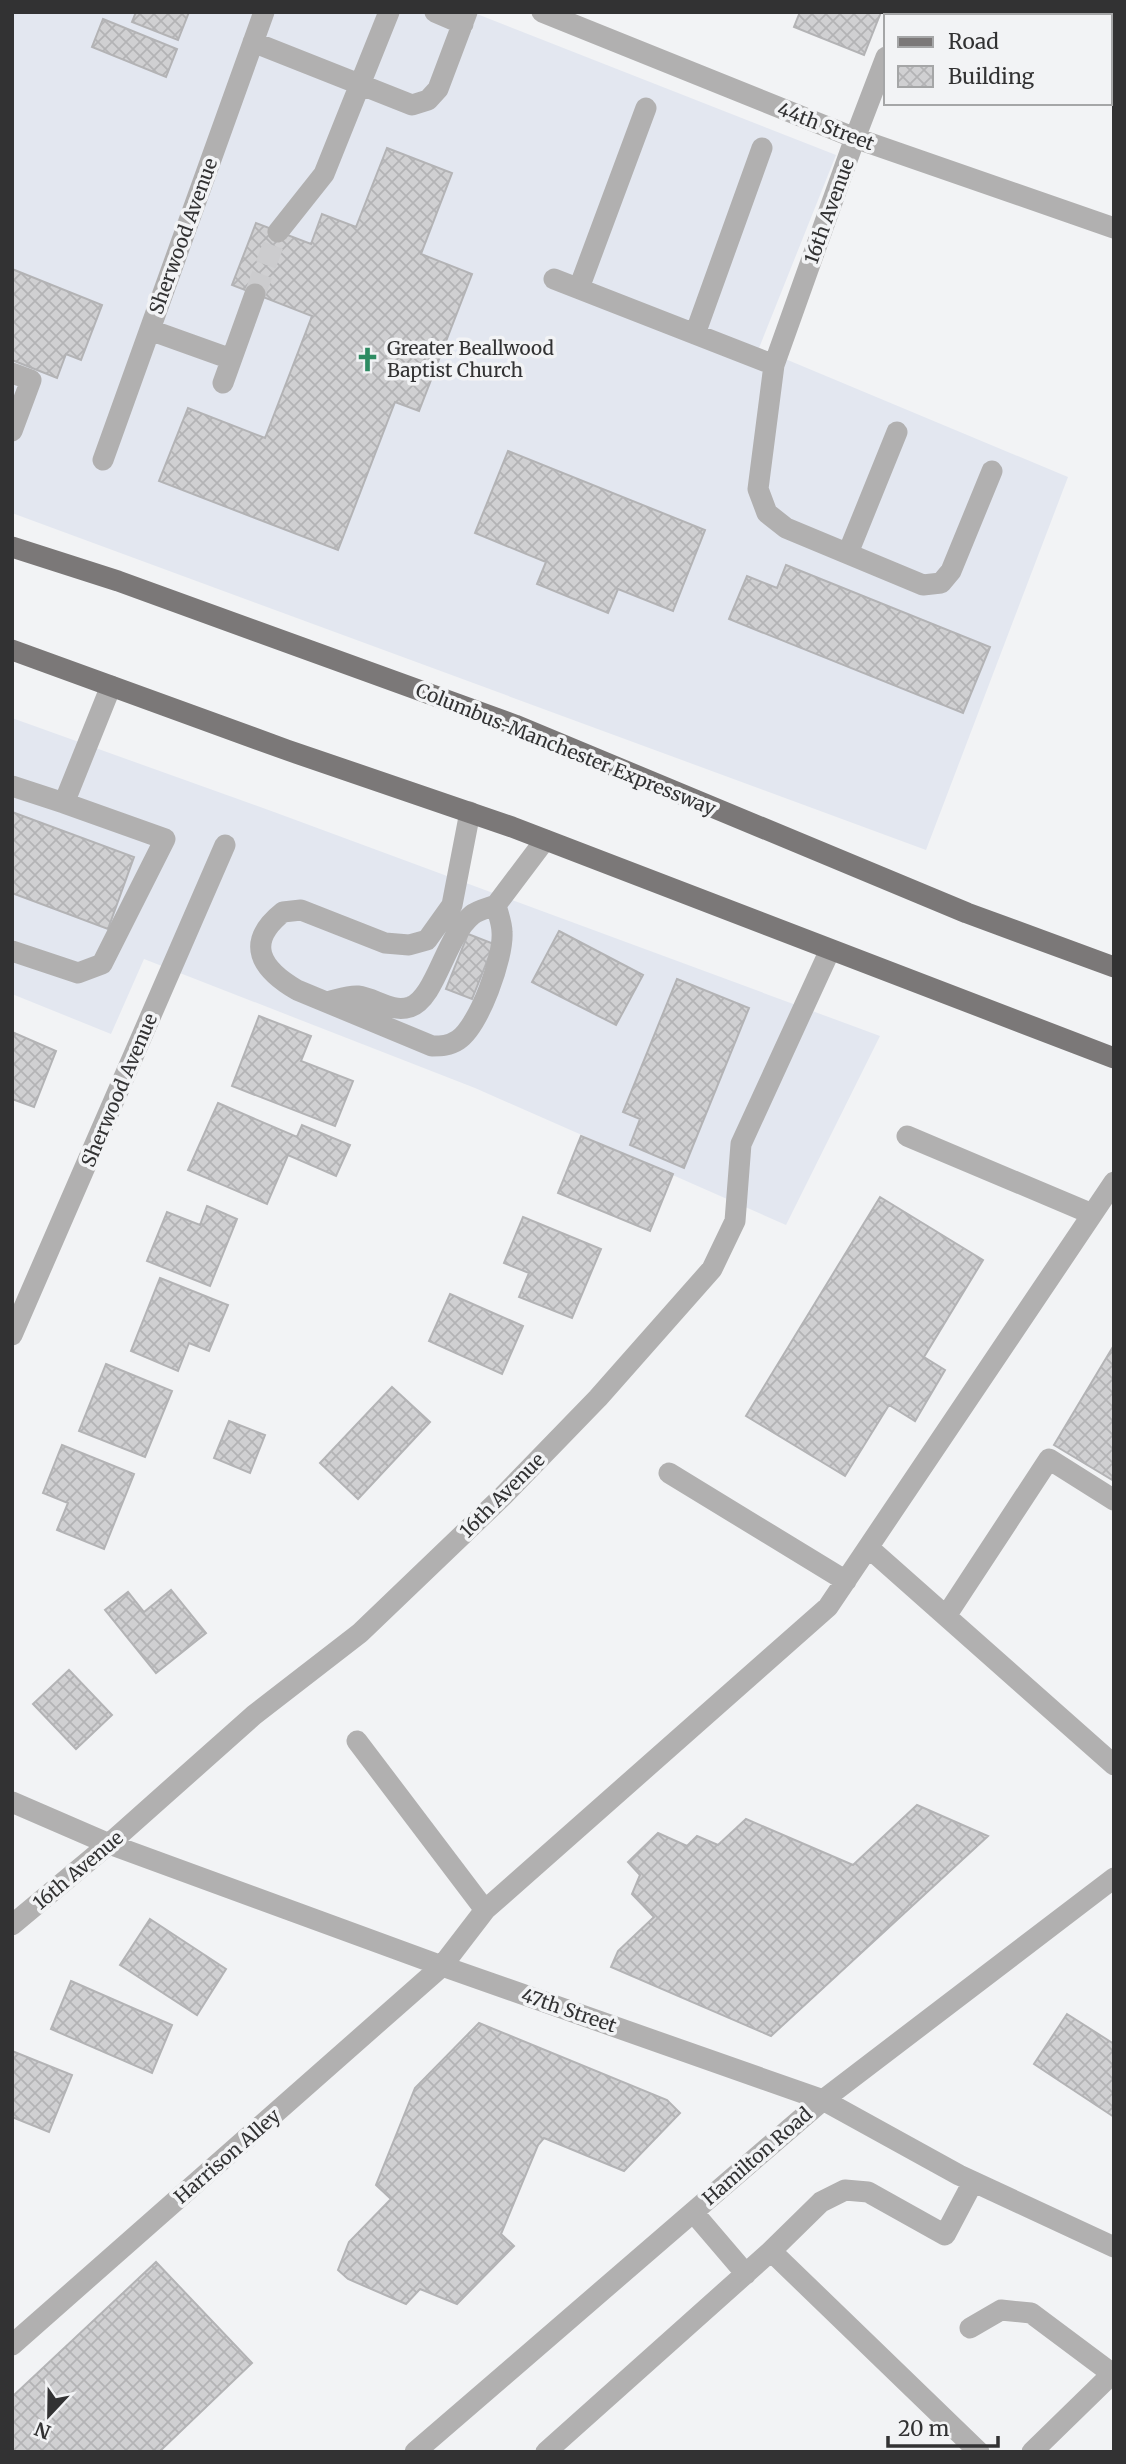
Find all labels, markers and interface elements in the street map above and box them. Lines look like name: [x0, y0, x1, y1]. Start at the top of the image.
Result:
legend: [884, 14, 1112, 105]
text: Road: [948, 28, 999, 55]
text: Building: [948, 63, 1035, 90]
street label: 44th Street: [774, 97, 878, 156]
street label: Sherwood Avenue: [144, 155, 222, 317]
street label: 16th Avenue: [799, 155, 859, 267]
place label: Greater Beallwood Baptist Church: [387, 336, 554, 382]
church icon: Greater Beallwood Baptist Church: [353, 345, 381, 373]
street label: Columbus-Manchester Expressway: [412, 678, 720, 820]
street label: Sherwood Avenue: [76, 1010, 162, 1170]
street label: 16th Avenue: [455, 1447, 550, 1542]
street label: 16th Avenue: [28, 1825, 128, 1915]
street label: 47th Street: [518, 1983, 620, 2038]
street label: Hamilton Road: [697, 2102, 817, 2210]
street label: Harrison Alley: [169, 2103, 285, 2209]
north arrow: [14, 2380, 84, 2450]
scale bar: [888, 2404, 998, 2448]
text: 20 m: [898, 2415, 950, 2442]
text: N: [31, 2417, 54, 2445]

